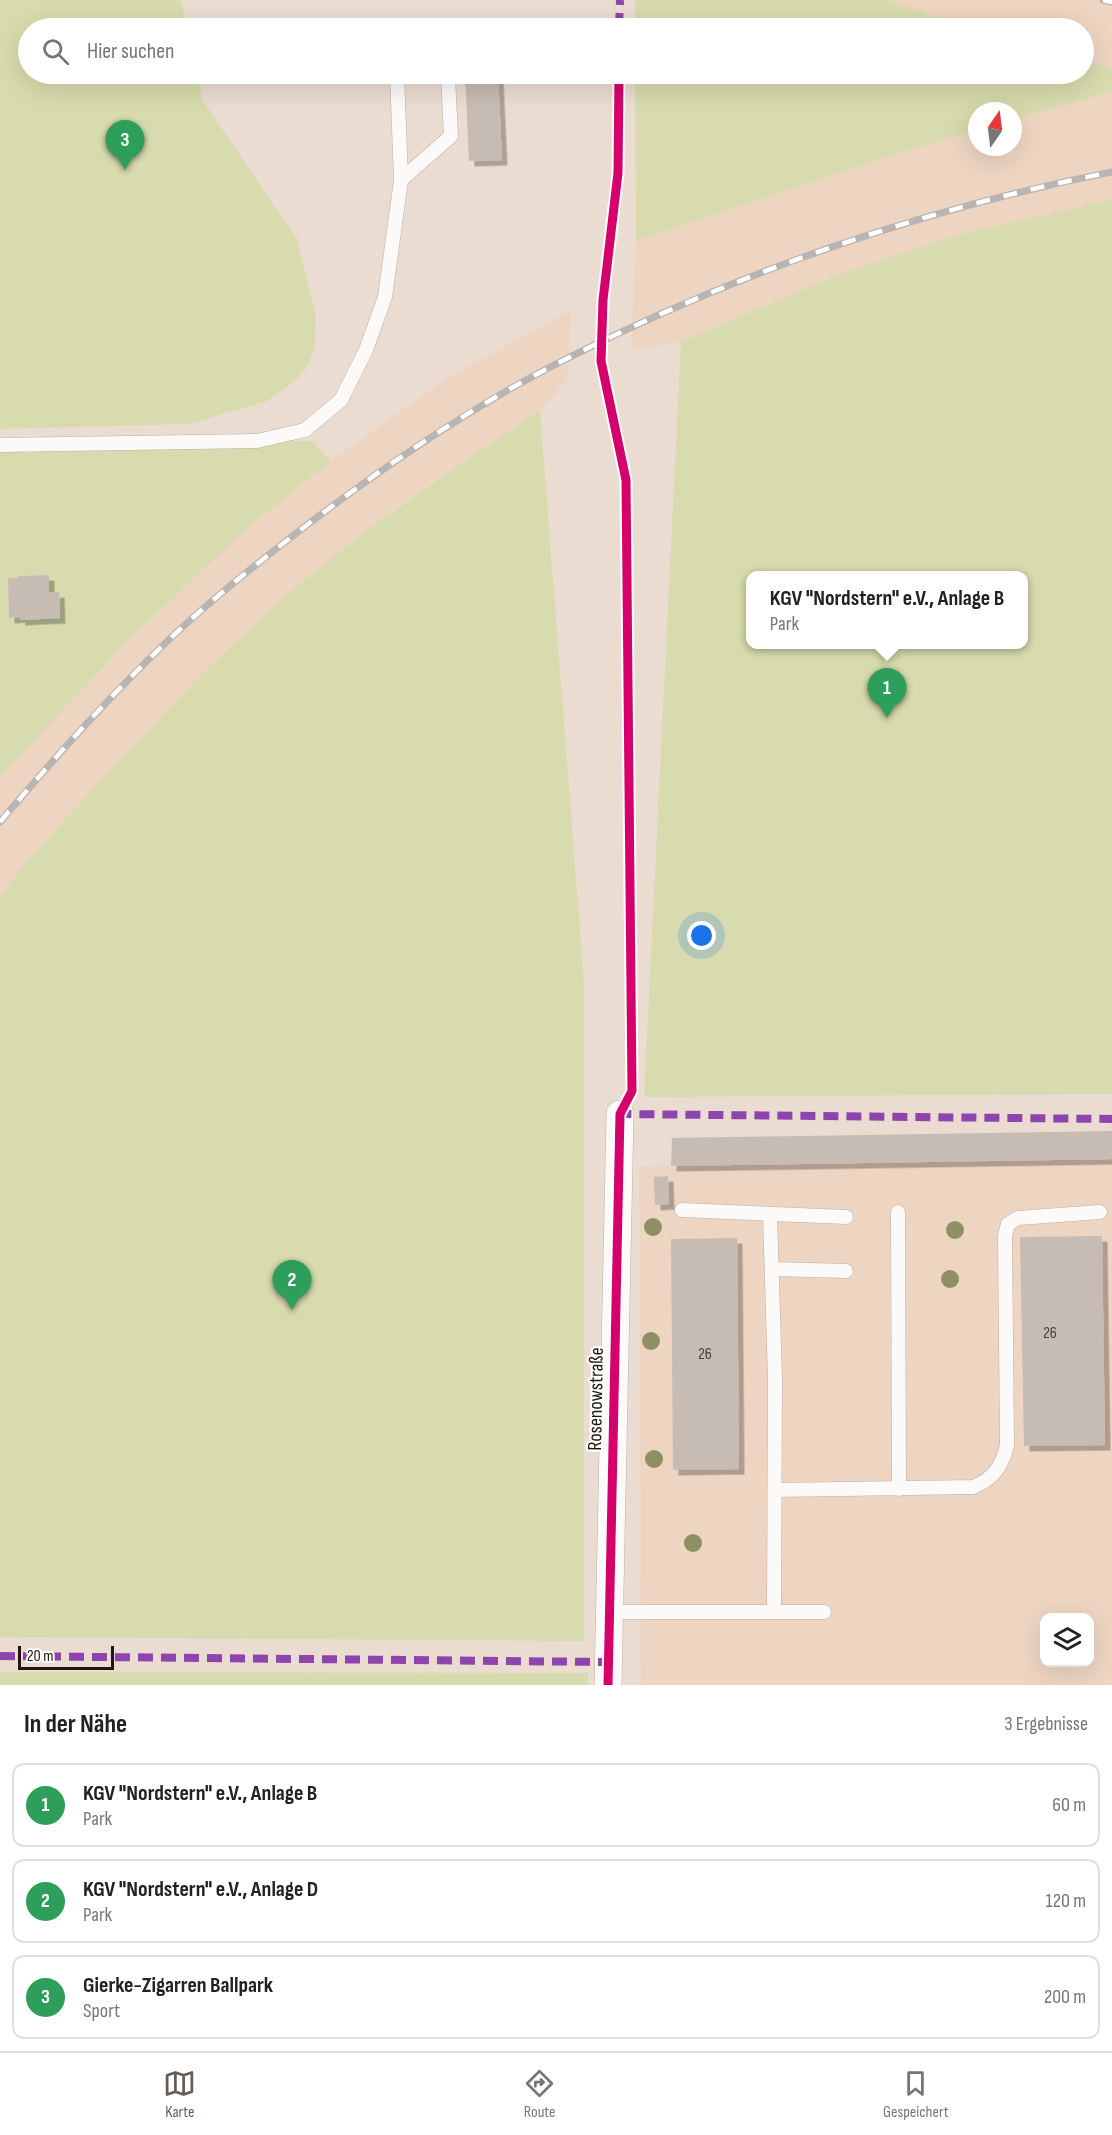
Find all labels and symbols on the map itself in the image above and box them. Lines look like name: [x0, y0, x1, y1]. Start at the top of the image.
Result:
north arrow: [968, 102, 1022, 156]
pin: 3: [106, 120, 144, 170]
pin: 1: [868, 668, 906, 718]
your location: [687, 921, 716, 950]
pin: 2: [272, 1260, 312, 1310]
house number: 26: [1043, 1324, 1057, 1343]
house number: 26: [698, 1345, 712, 1364]
street label: Rosenowstraße: [583, 1347, 609, 1451]
scale bar: [18, 1643, 114, 1670]

